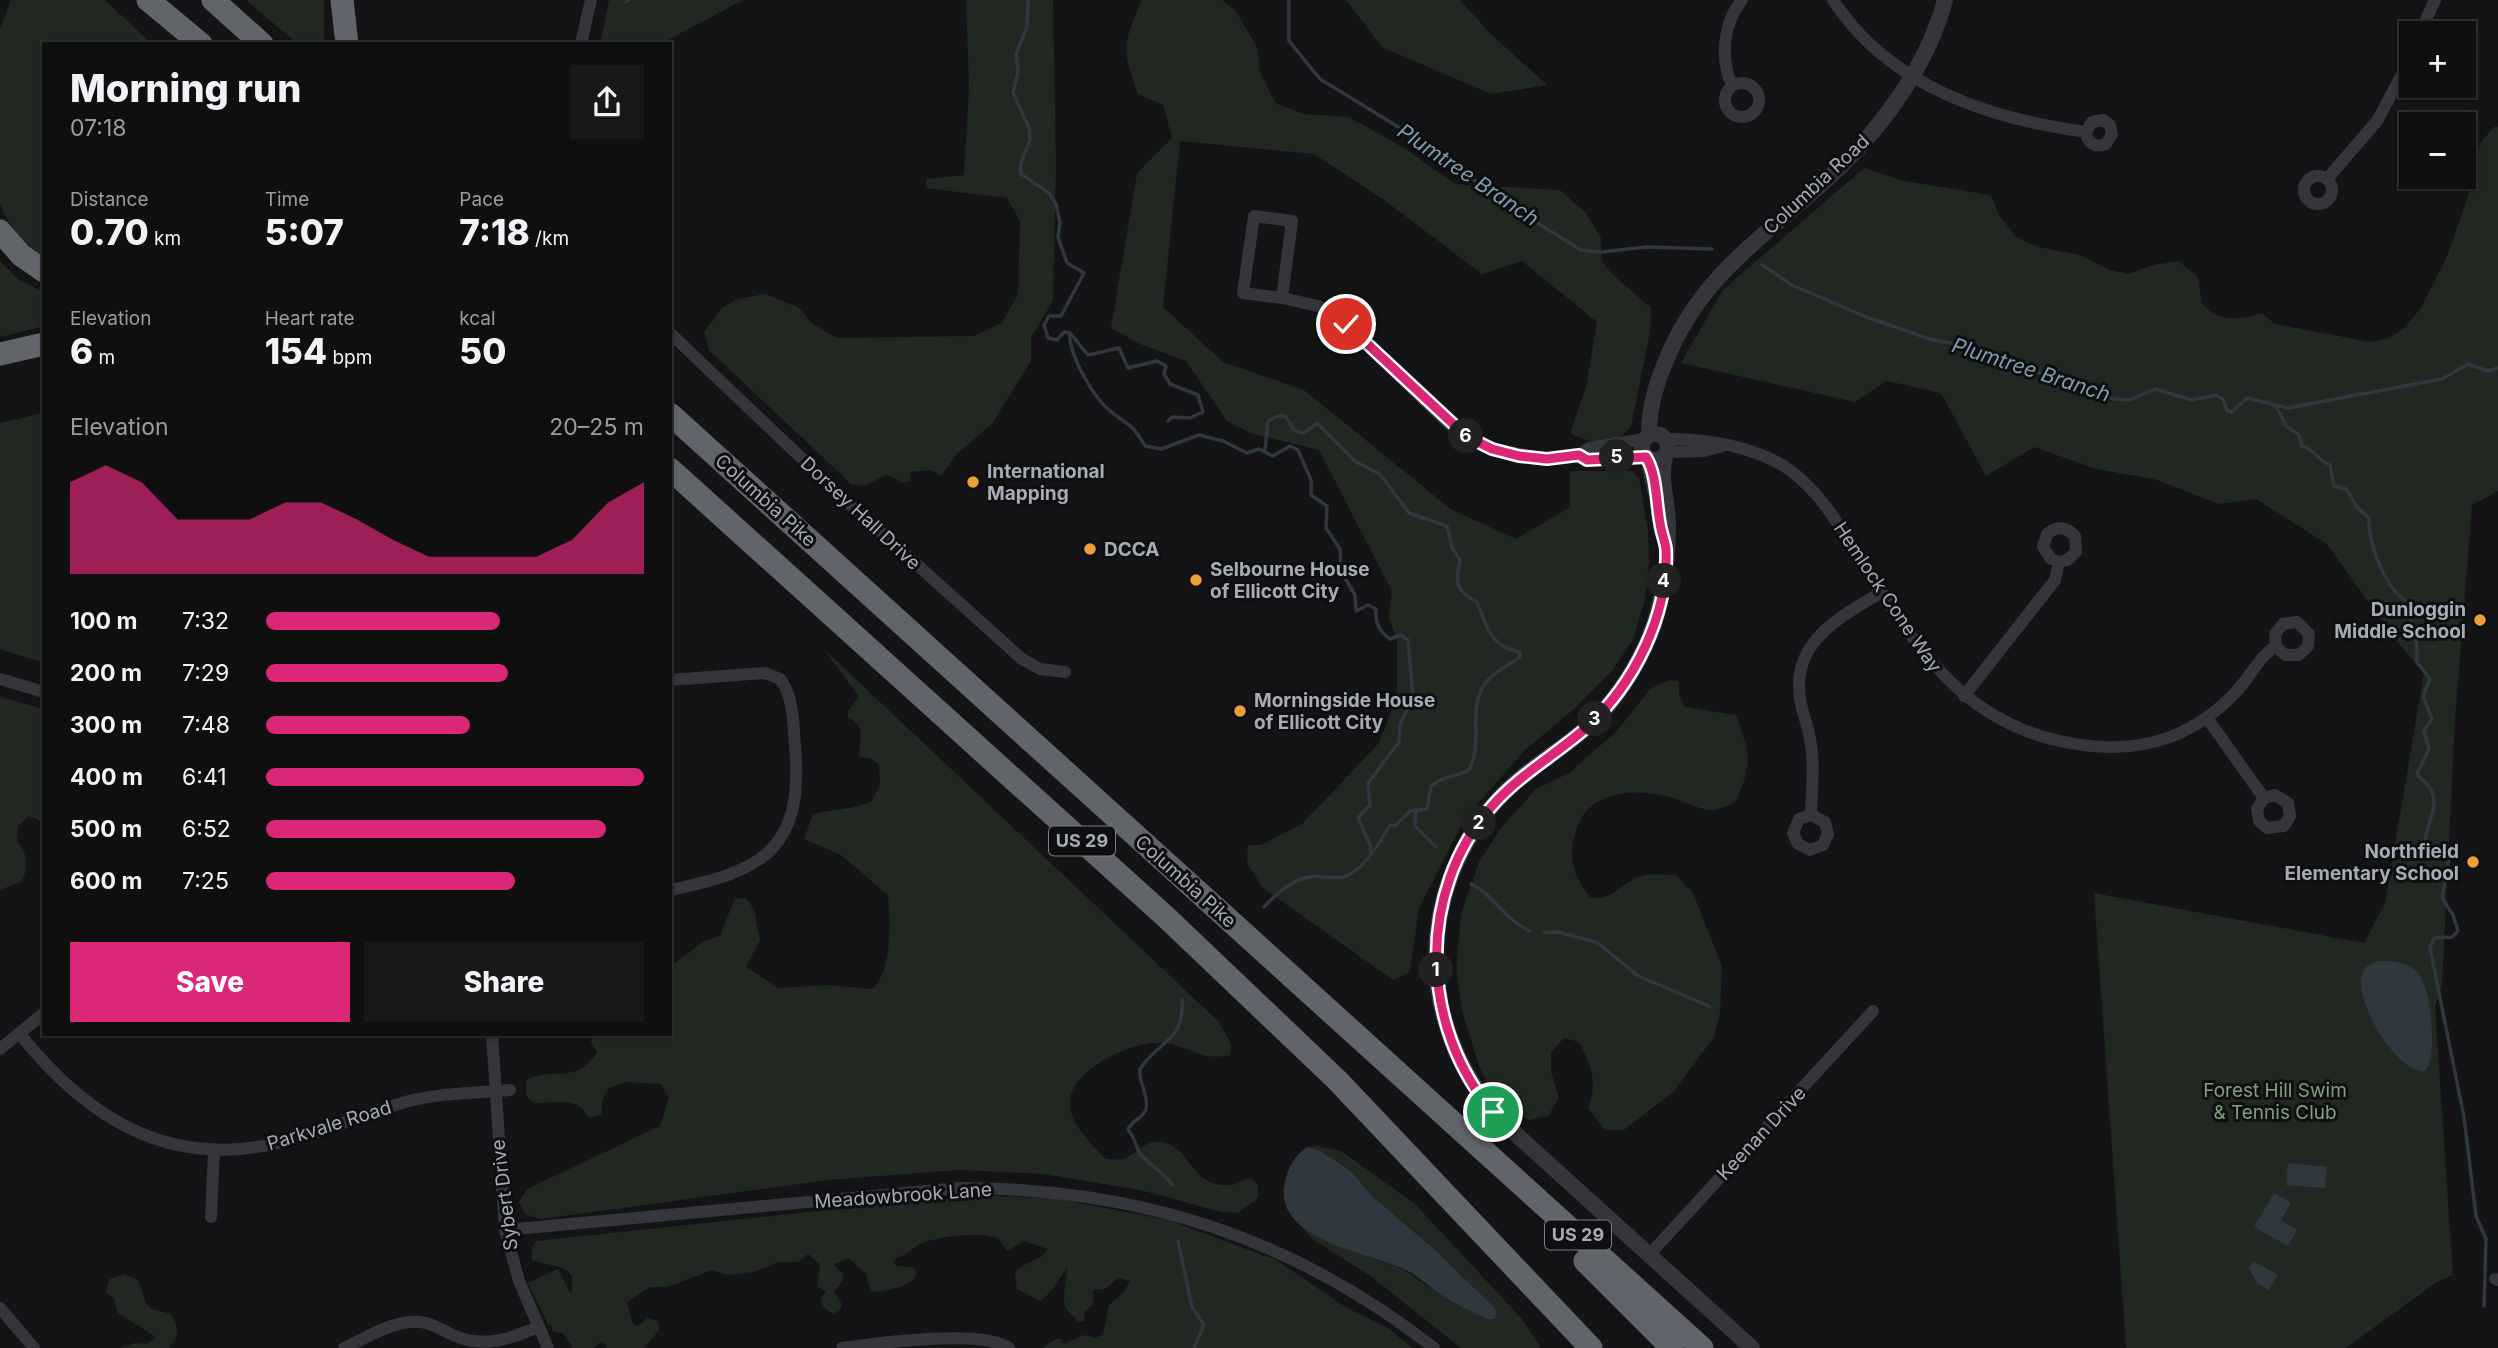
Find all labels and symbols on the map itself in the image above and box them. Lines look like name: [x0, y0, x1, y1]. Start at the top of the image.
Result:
water label: Plumtree Branch: [1393, 118, 1544, 231]
street label: Columbia Road: [1759, 130, 1874, 239]
pin: [1316, 294, 1376, 354]
water label: Plumtree Branch: [1949, 332, 2113, 407]
pin: 6: [1448, 418, 1484, 453]
pin: 5: [1600, 440, 1634, 475]
street label: Columbia Pike: [710, 449, 821, 552]
street label: Dorsey Hall Drive: [796, 452, 925, 575]
place label: International Mapping: [987, 460, 1105, 505]
marker: International Mapping: [965, 474, 981, 490]
street label: Hemlock Cone Way: [1829, 518, 1947, 677]
place label: DCCA: [1104, 538, 1160, 561]
marker: DCCA: [1082, 541, 1098, 557]
place label: Selbourne House of Ellicott City: [1210, 558, 1370, 603]
pin: 4: [1646, 564, 1682, 598]
marker: Selbourne House of Ellicott City: [1188, 572, 1204, 588]
place label: Dunloggin Middle School: [2334, 598, 2466, 643]
marker: Dunloggin Middle School: [2472, 612, 2488, 628]
place label: Morningside House of Ellicott City: [1254, 689, 1435, 734]
pin: 3: [1578, 702, 1612, 736]
marker: Morningside House of Ellicott City: [1232, 703, 1248, 719]
pin: 2: [1462, 806, 1496, 840]
road number: US 29: [1049, 826, 1115, 856]
street label: Columbia Pike: [1130, 830, 1241, 933]
place label: Northfield Elementary School: [2285, 840, 2459, 885]
marker: Northfield Elementary School: [2465, 854, 2481, 870]
pin: 1: [1418, 953, 1454, 988]
park label: Forest Hill Swim & Tennis Club: [2203, 1079, 2347, 1124]
pin: [1463, 1082, 1523, 1142]
street label: Keenan Drive: [1712, 1082, 1811, 1185]
street label: Parkvale Road: [264, 1096, 394, 1155]
street label: Sybert Drive: [486, 1138, 523, 1252]
street label: Meadowbrook Lane: [813, 1178, 993, 1213]
road number: US 29: [1545, 1220, 1611, 1250]

